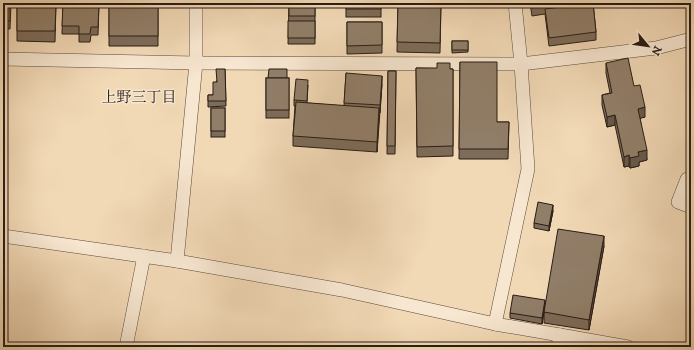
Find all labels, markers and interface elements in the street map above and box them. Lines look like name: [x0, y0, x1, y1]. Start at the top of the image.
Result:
north arrow: [628, 26, 668, 66]
text: N: [648, 43, 664, 58]
district label: 上野三丁目: [101, 88, 177, 107]

